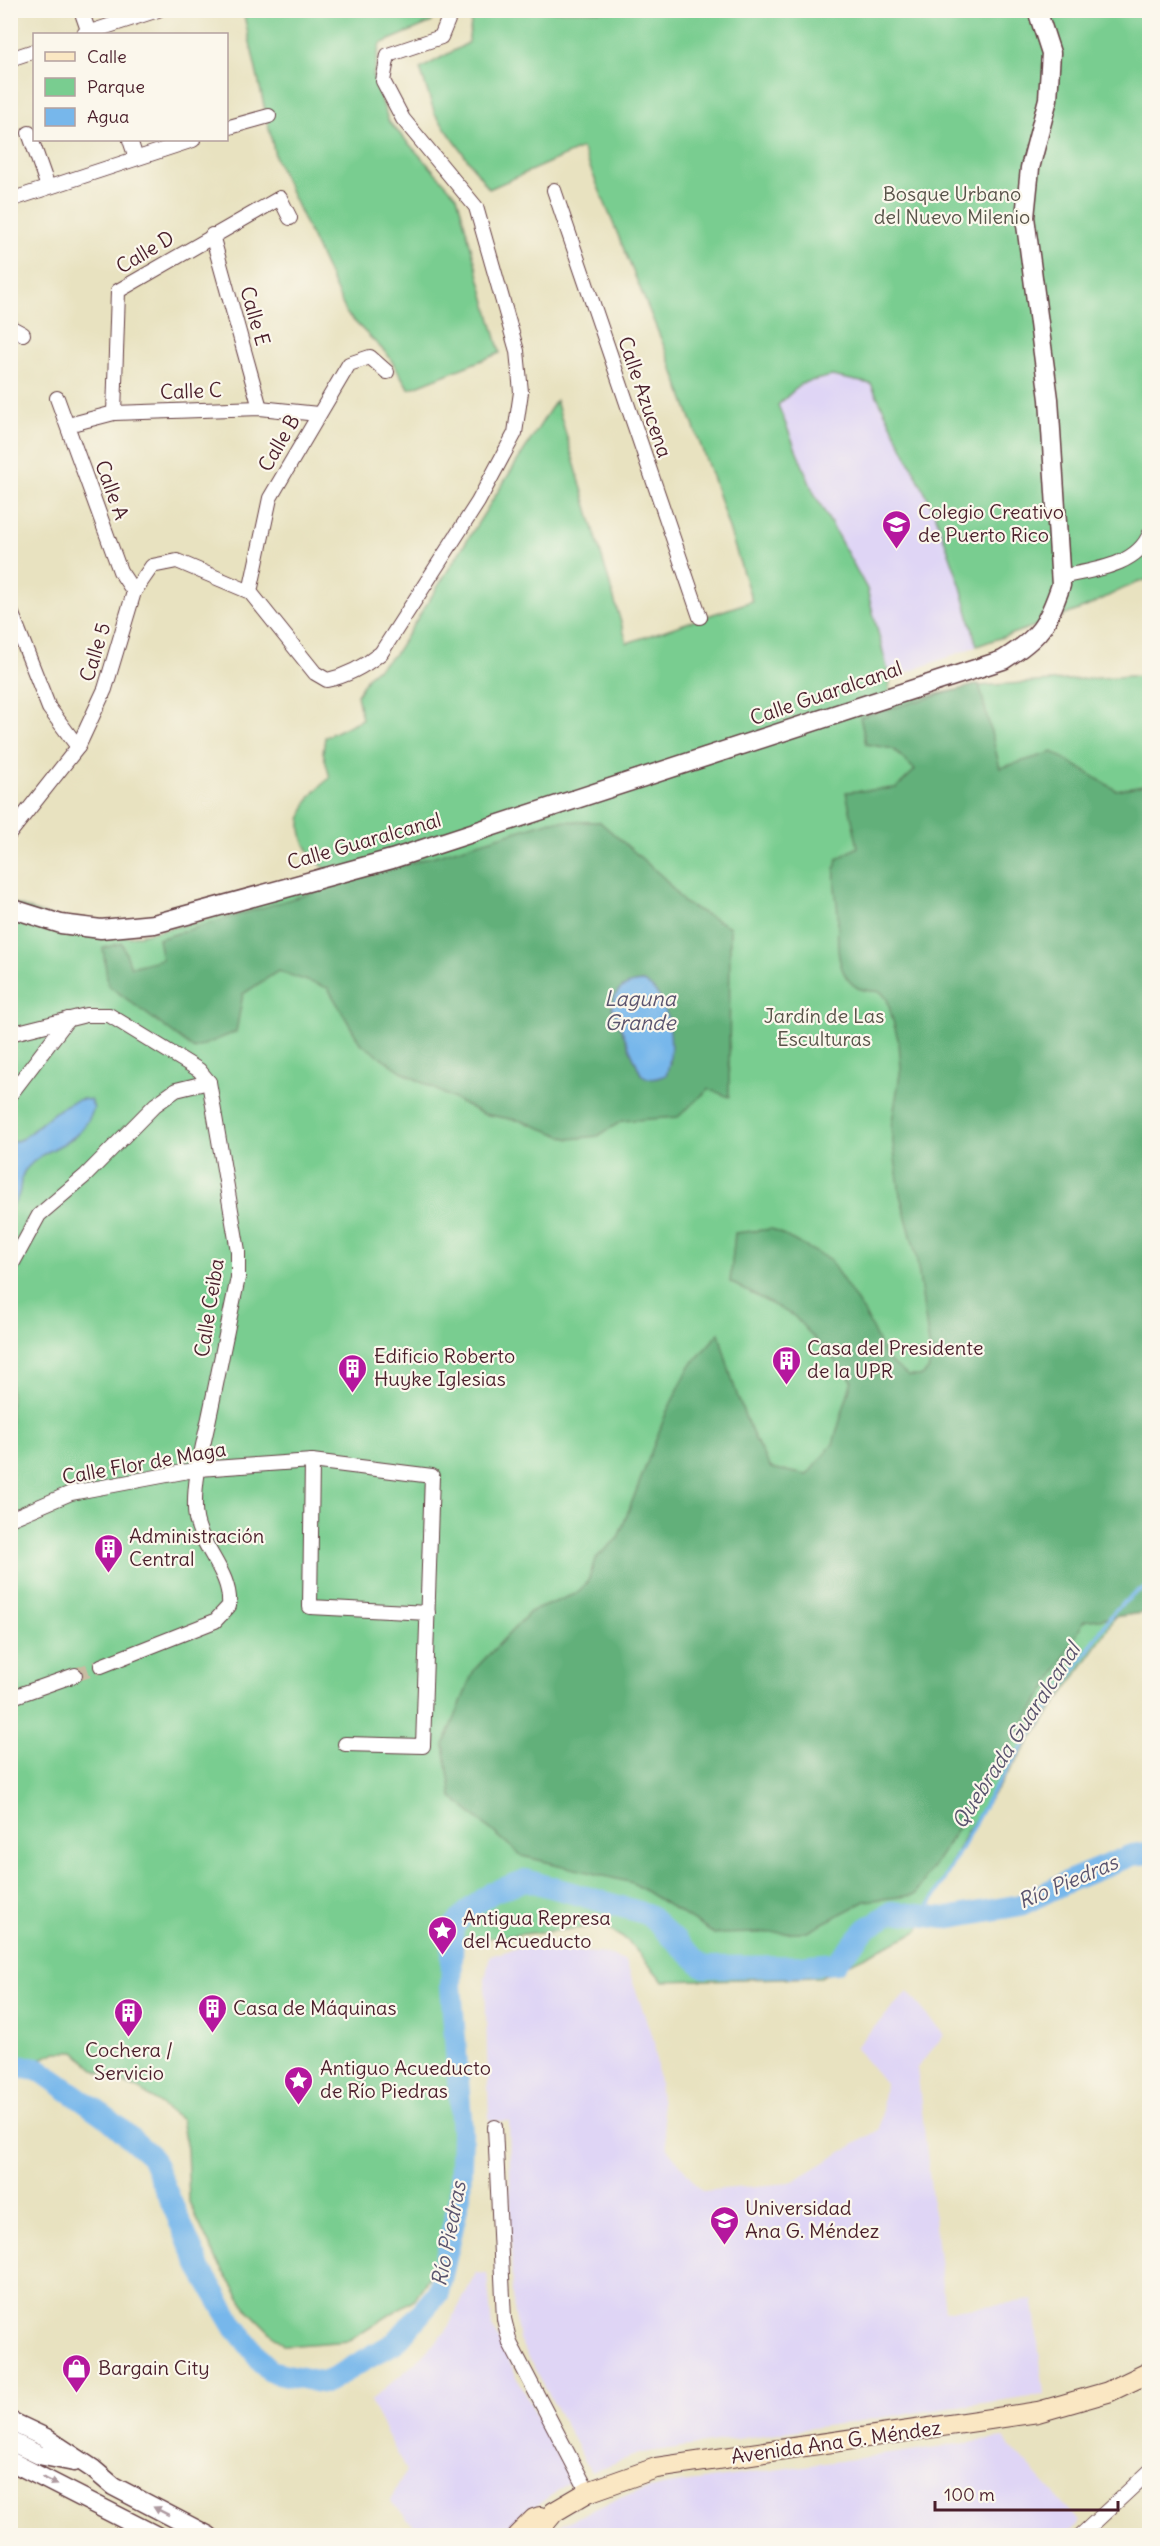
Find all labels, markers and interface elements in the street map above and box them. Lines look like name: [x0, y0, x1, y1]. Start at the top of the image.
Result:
legend: [33, 33, 228, 141]
text: Calle: [87, 45, 127, 68]
text: Parque: [87, 75, 145, 98]
text: Agua: [87, 105, 129, 128]
park label: Bosque Urbano del Nuevo Milenio: [874, 181, 1030, 229]
street label: Calle D: [111, 225, 178, 279]
street label: Calle E: [235, 283, 276, 348]
street label: Calle Azucena: [613, 333, 678, 461]
street label: Calle C: [160, 377, 222, 404]
street label: Calle B: [252, 410, 305, 476]
street label: Calle A: [90, 457, 135, 523]
place label: Colegio Creativo de Puerto Rico: [918, 499, 1064, 547]
school or university icon: Colegio Creativo de Puerto Rico: [881, 508, 913, 550]
street label: Calle 5: [74, 619, 115, 684]
street label: Calle Guaralcanal: [747, 655, 905, 730]
street label: Calle Guaralcanal: [284, 807, 444, 874]
water label: Laguna Grande: [604, 985, 677, 1036]
park label: Jardín de Las Esculturas: [764, 1003, 884, 1051]
street label: Calle Ceiba: [188, 1257, 229, 1359]
place label: Casa del Presidente de la UPR: [807, 1335, 983, 1383]
place label: Edificio Roberto Huyke Iglesias: [374, 1343, 515, 1391]
building icon: Casa del Presidente de la UPR: [770, 1344, 802, 1386]
building icon: Edificio Roberto Huyke Iglesias: [337, 1352, 369, 1394]
street label: Calle Flor de Maga: [60, 1436, 228, 1489]
place label: Administración Central: [129, 1523, 264, 1571]
building icon: Administración Central: [92, 1532, 124, 1574]
water label: Quebrada Guaralcanal: [945, 1635, 1088, 1834]
water label: Río Piedras: [1014, 1848, 1123, 1915]
place label: Antigua Represa del Acueducto: [463, 1905, 611, 1953]
place icon: Antigua Represa del Acueducto: [426, 1914, 458, 1956]
building icon: Casa de Máquinas: [196, 1992, 228, 2034]
place label: Casa de Máquinas: [233, 1995, 397, 2020]
building icon: Cochera / Servicio: [113, 1996, 145, 2038]
place label: Cochera / Servicio: [85, 2037, 173, 2085]
place label: Antiguo Acueducto de Río Piedras: [320, 2055, 491, 2103]
place icon: Antiguo Acueducto de Río Piedras: [283, 2064, 315, 2106]
water label: Río Piedras: [425, 2178, 472, 2288]
place label: Universidad Ana G. Méndez: [745, 2195, 879, 2243]
school or university icon: Universidad Ana G. Méndez: [708, 2204, 740, 2246]
shop icon: Bargain City: [61, 2352, 93, 2394]
place label: Bargain City: [98, 2355, 210, 2380]
street label: Avenida Ana G. Méndez: [729, 2414, 942, 2469]
scale bar: [935, 2474, 1118, 2512]
one-way arrow: [42, 2476, 59, 2485]
text: 100 m: [944, 2483, 995, 2506]
one-way arrow: [152, 2506, 169, 2516]

